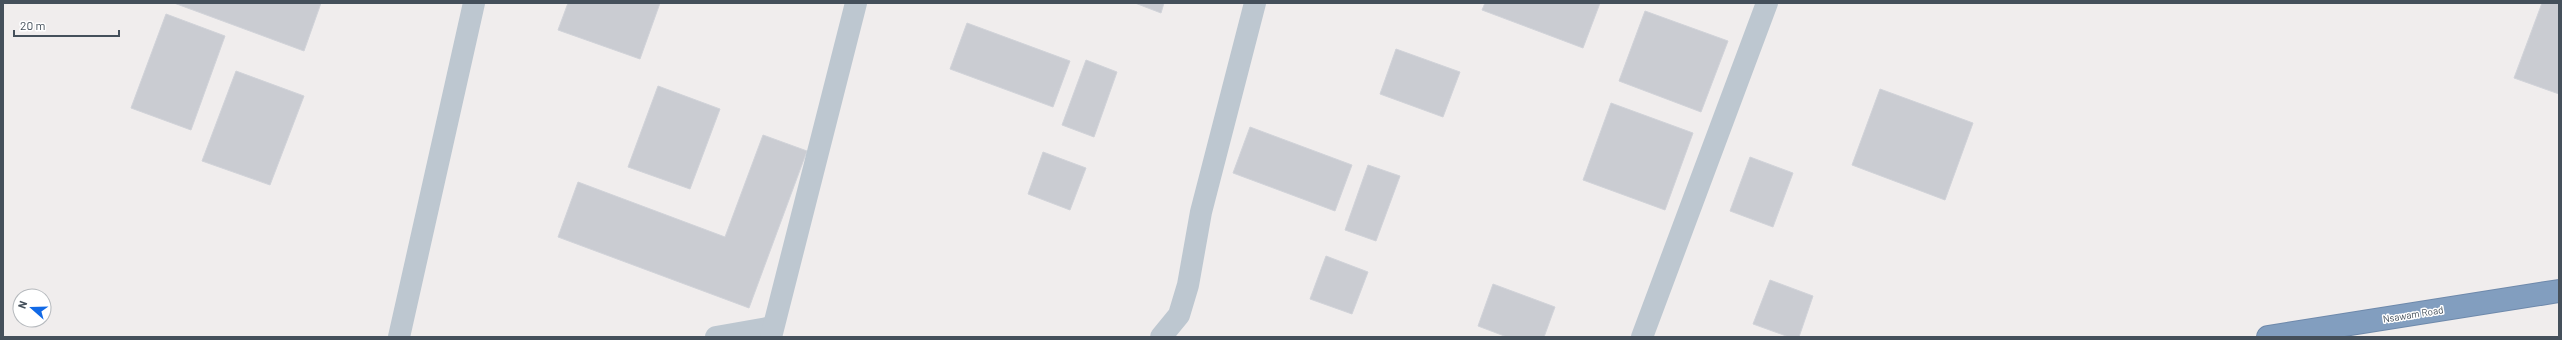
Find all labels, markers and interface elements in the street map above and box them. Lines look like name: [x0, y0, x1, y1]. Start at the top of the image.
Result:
scale bar: [14, 12, 119, 38]
text: 20 m: [20, 18, 46, 32]
north arrow: [12, 288, 52, 328]
text: N: [15, 299, 29, 310]
street label: Nsawam Road: [2382, 303, 2444, 325]

